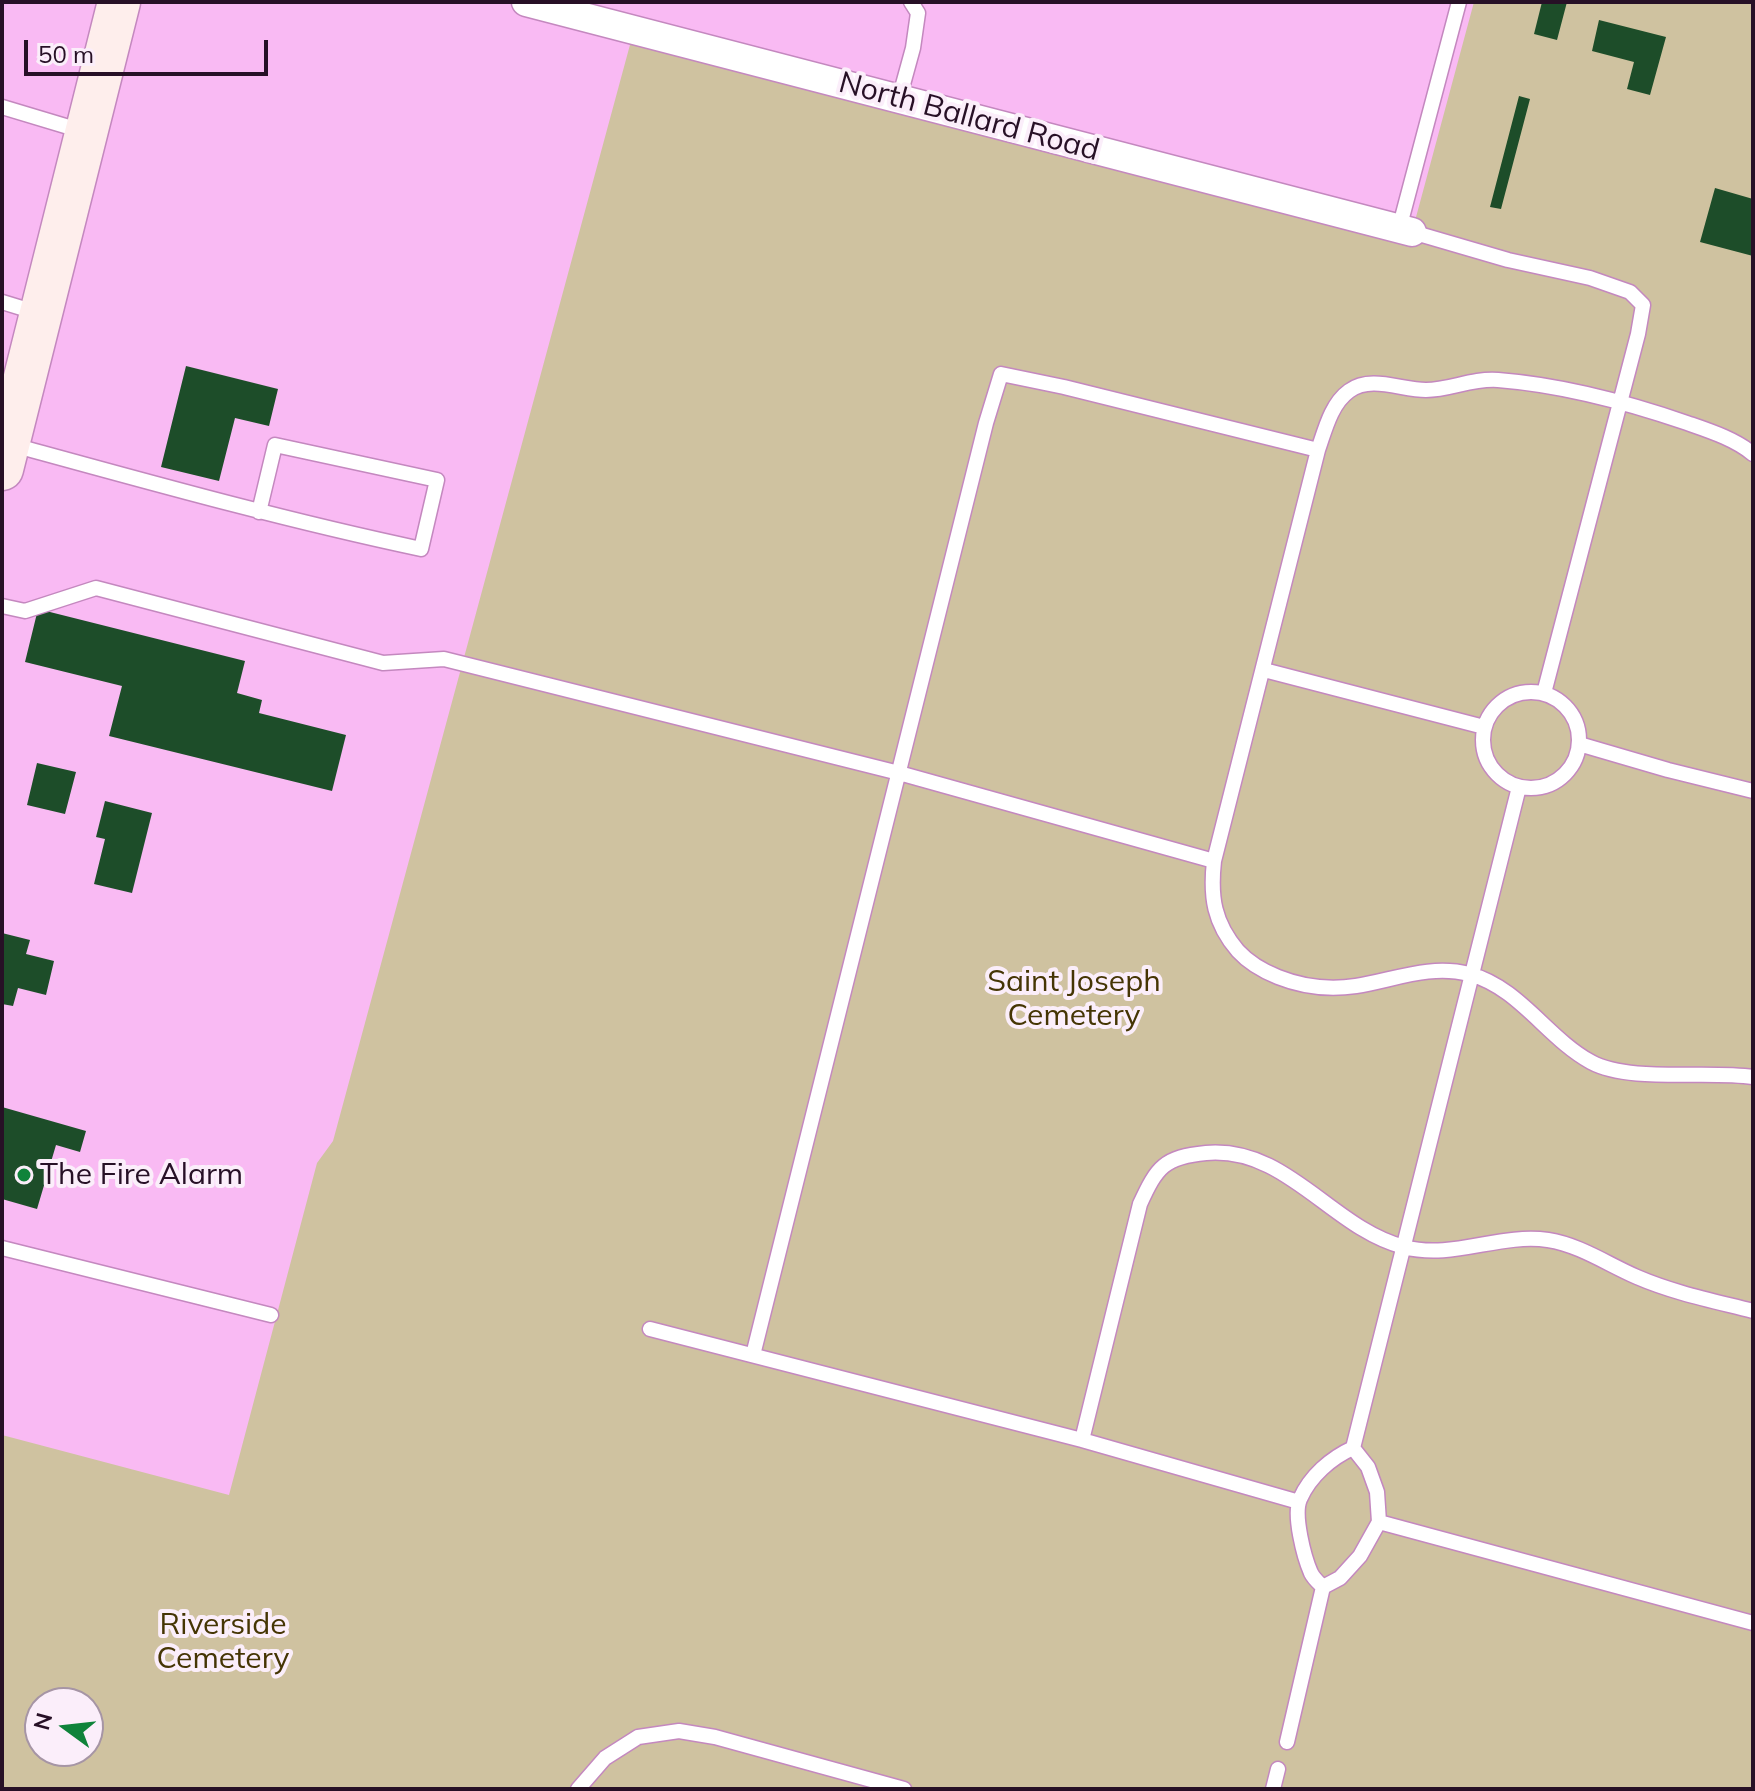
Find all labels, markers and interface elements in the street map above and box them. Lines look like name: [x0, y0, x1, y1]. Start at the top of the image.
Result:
scale bar: [28, 24, 272, 74]
text: 50 m: [38, 39, 94, 69]
street label: North Ballard Road: [835, 65, 1103, 169]
park label: Saint Joseph Cemetery: [987, 964, 1161, 1034]
place label: The Fire Alarm: [40, 1157, 243, 1193]
marker: The Fire Alarm: [15, 1166, 33, 1184]
park label: Riverside Cemetery: [157, 1607, 289, 1678]
north arrow: [24, 1687, 104, 1767]
text: N: [27, 1710, 58, 1733]

